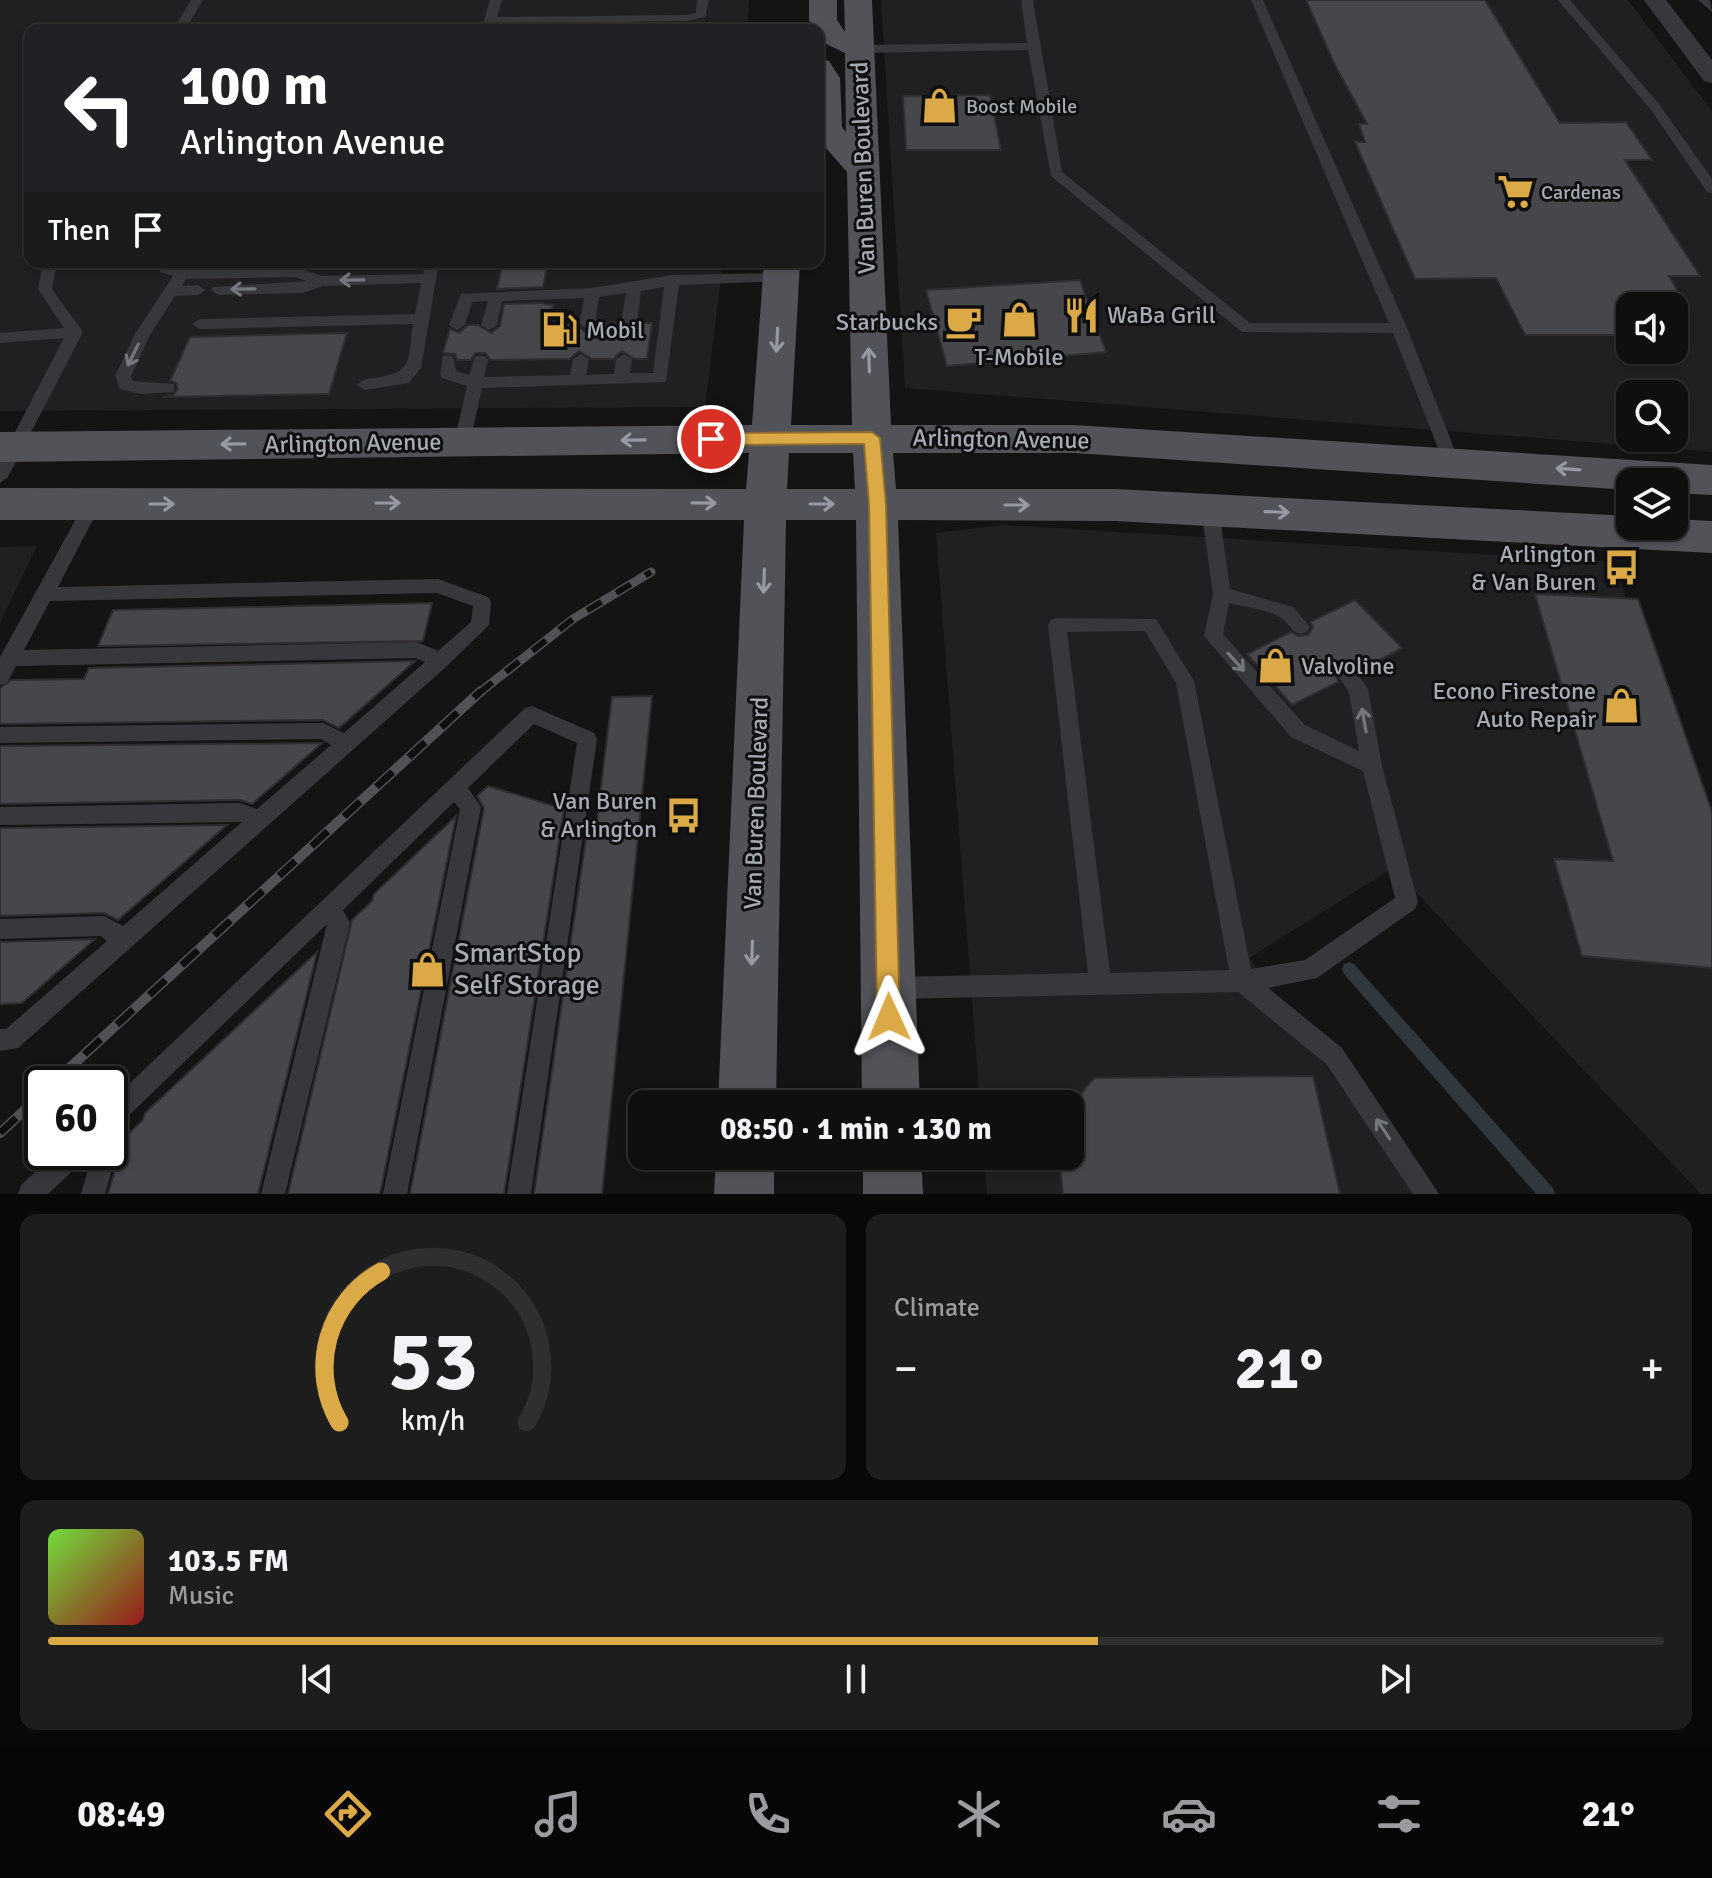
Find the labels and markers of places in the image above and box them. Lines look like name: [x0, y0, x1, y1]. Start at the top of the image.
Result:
shop icon: Boost Mobile: [921, 87, 959, 125]
place label: Boost Mobile: [966, 94, 1077, 119]
supermarket icon: Cardenas: [1496, 173, 1534, 211]
place label: Cardenas: [1541, 180, 1621, 205]
restaurant icon: WaBa Grill: [1062, 296, 1100, 334]
place label: WaBa Grill: [1107, 300, 1216, 330]
shop icon: T-Mobile: [1000, 301, 1038, 339]
cafe icon: Starbucks: [945, 303, 983, 341]
place label: Starbucks: [836, 307, 938, 337]
fuel station icon: Mobil: [541, 311, 579, 349]
place label: Mobil: [586, 315, 644, 345]
place label: T-Mobile: [975, 342, 1063, 372]
pin: [677, 405, 745, 473]
place label: Arlington & Van Buren: [1471, 539, 1596, 597]
bus stop icon: Arlington & Van Buren: [1603, 549, 1641, 587]
shop icon: Valvoline: [1256, 647, 1294, 685]
place label: Valvoline: [1301, 651, 1394, 681]
place label: Econo Firestone Auto Repair: [1433, 676, 1596, 734]
shop icon: Econo Firestone Auto Repair: [1603, 686, 1641, 724]
place label: Van Buren & Arlington: [540, 786, 657, 844]
bus stop icon: Van Buren & Arlington: [664, 796, 702, 834]
place label: SmartStop Self Storage: [454, 936, 600, 1002]
shop icon: SmartStop Self Storage: [409, 950, 447, 988]

